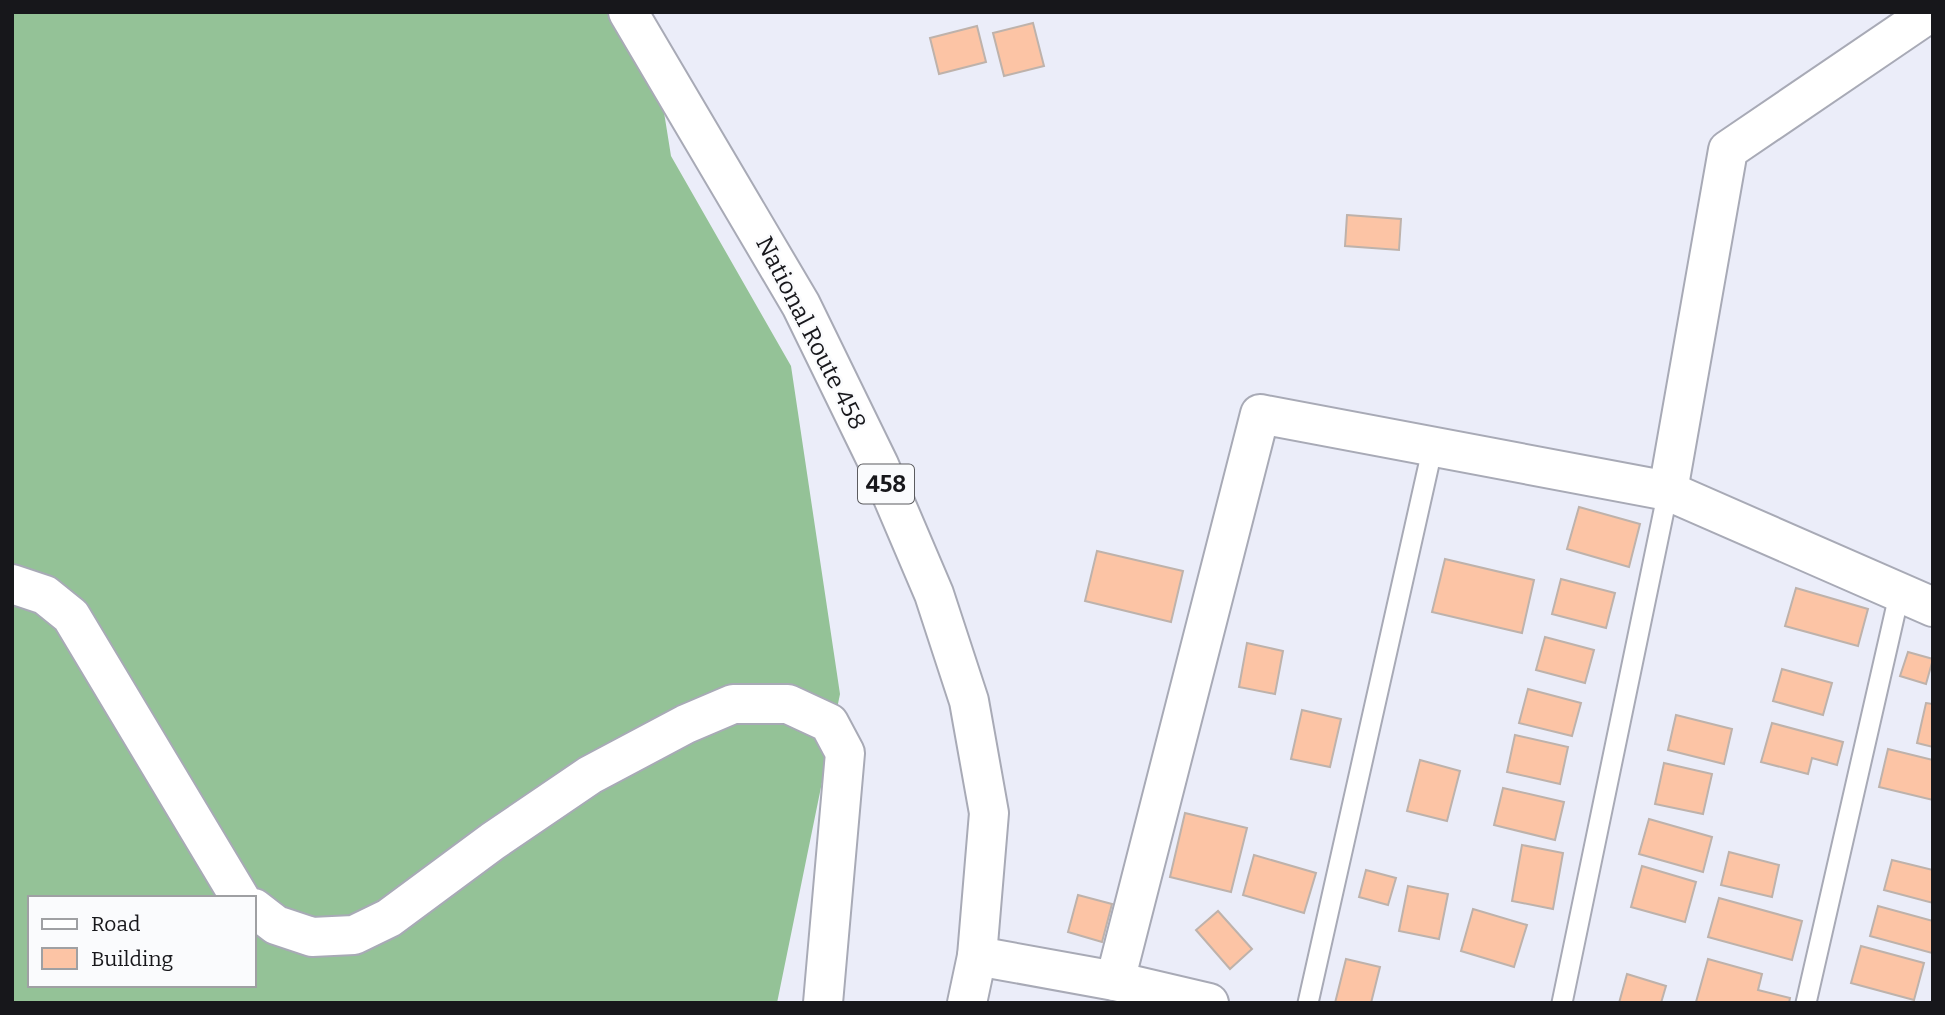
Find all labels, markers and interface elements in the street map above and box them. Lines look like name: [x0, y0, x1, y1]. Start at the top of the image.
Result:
street label: National Route 458: [750, 232, 872, 434]
road number: 458: [858, 464, 914, 504]
legend: [28, 896, 256, 987]
text: Road: [91, 911, 140, 937]
text: Building: [91, 946, 174, 972]

